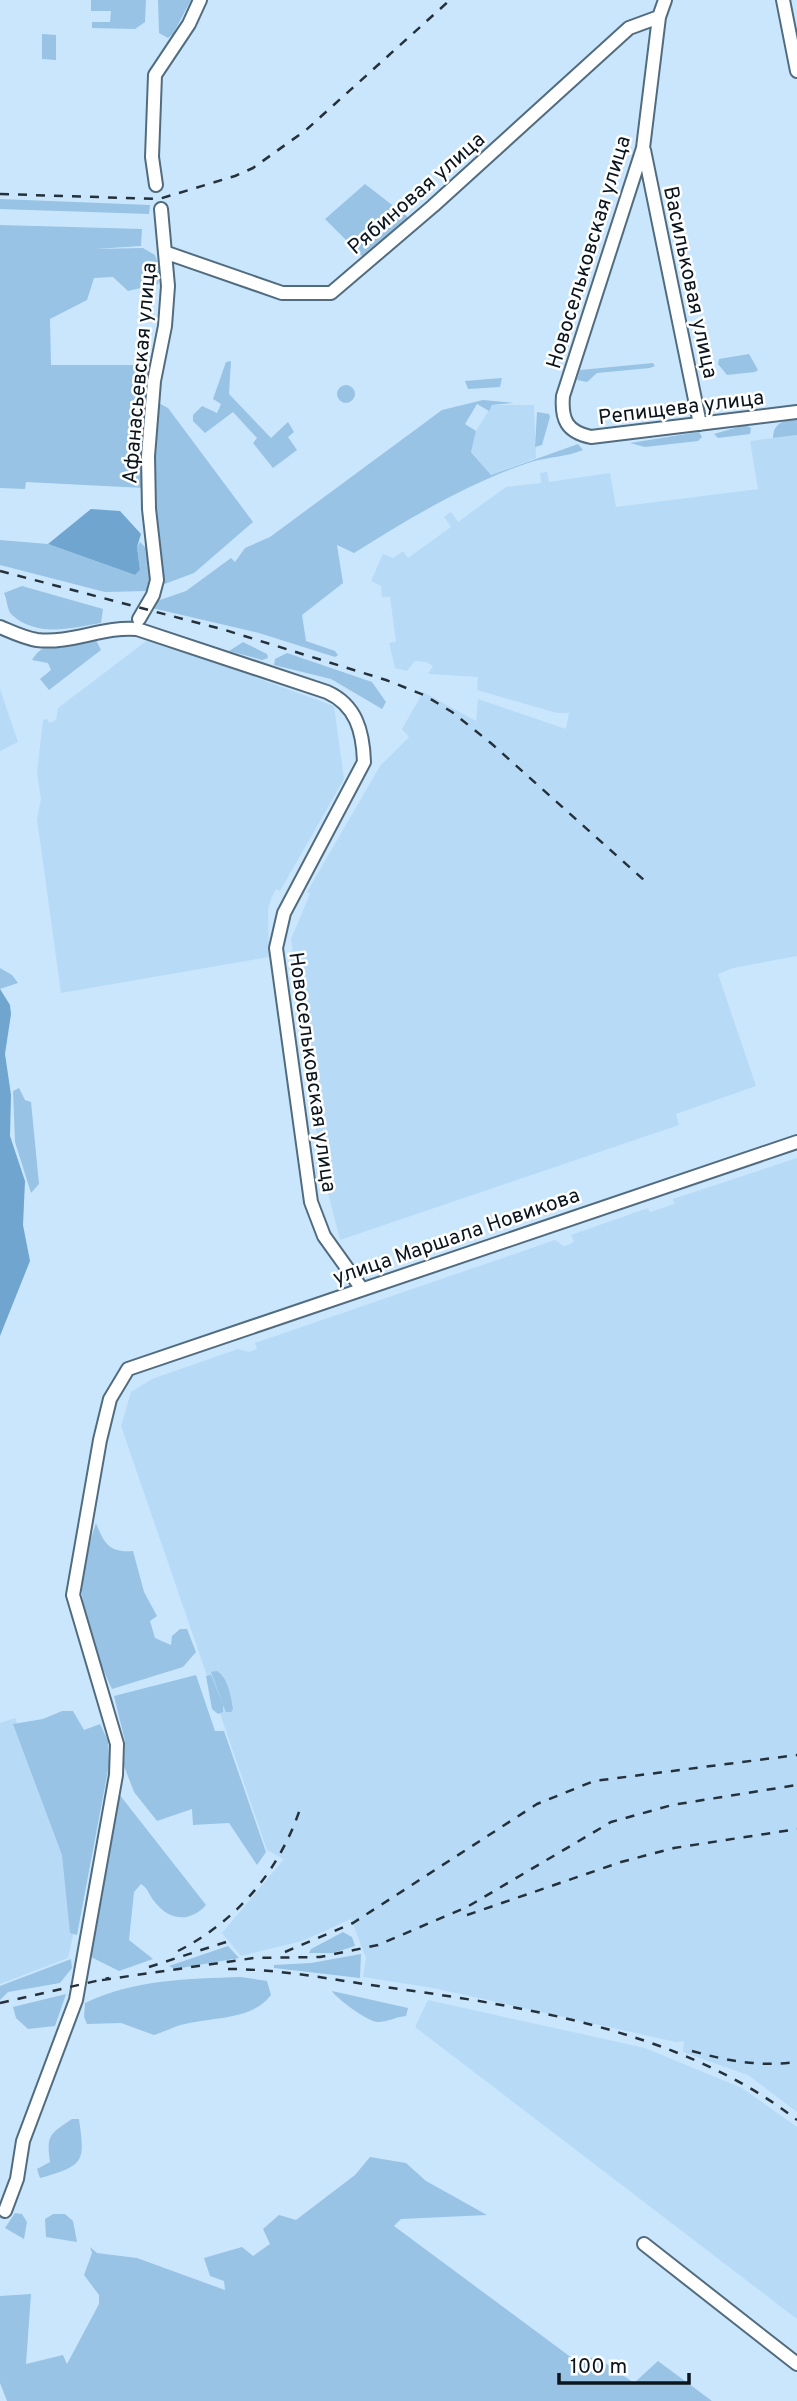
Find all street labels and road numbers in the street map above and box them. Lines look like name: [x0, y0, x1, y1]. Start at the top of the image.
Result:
street label: Рябиновая улица: [343, 127, 491, 261]
street label: Новосельковская улица: [541, 133, 638, 372]
street label: Васильковая улица: [656, 184, 723, 381]
street label: Афанасьевская улица: [117, 261, 164, 485]
street label: Репищева улица: [597, 385, 766, 432]
street label: Новосельковская улица: [281, 950, 342, 1194]
street label: улица Маршала Новикова: [329, 1182, 584, 1292]

